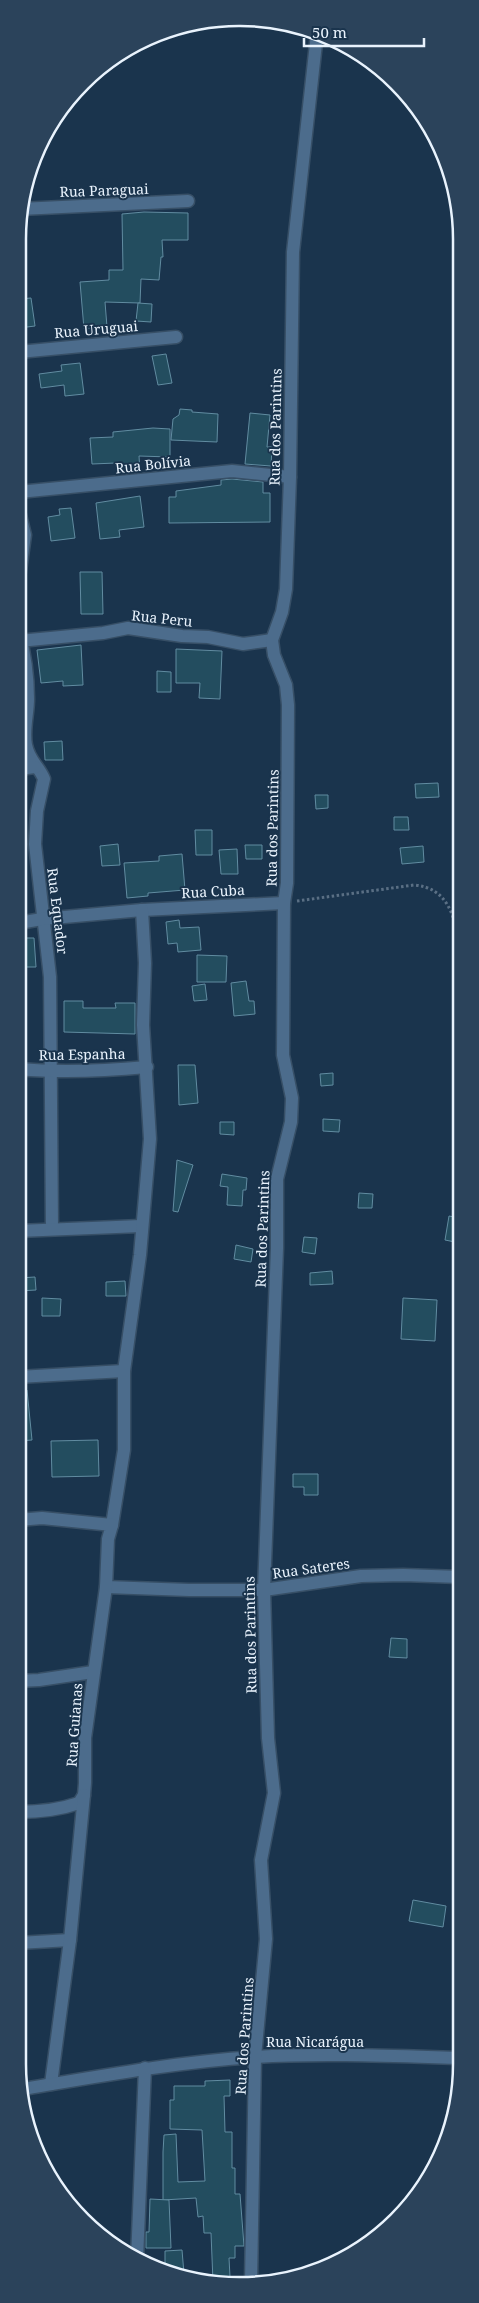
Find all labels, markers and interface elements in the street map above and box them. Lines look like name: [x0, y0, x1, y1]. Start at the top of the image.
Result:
scale bar: [304, 15, 424, 47]
text: 50 m: [312, 22, 347, 42]
street label: Rua Paraguai: [59, 179, 149, 201]
street label: Rua Uruguai: [53, 316, 139, 342]
street label: Rua dos Parintins: [264, 368, 286, 486]
street label: Rua Bolívia: [114, 451, 192, 477]
street label: Rua Peru: [131, 605, 193, 631]
street label: Rua dos Parintins: [261, 769, 283, 887]
street label: Rua Equador: [43, 867, 73, 956]
street label: Rua Cuba: [181, 880, 245, 902]
street label: Rua Espanha: [38, 1044, 126, 1064]
street label: Rua dos Parintins: [250, 1170, 274, 1288]
street label: Rua Sateres: [271, 1553, 351, 1583]
street label: Rua dos Parintins: [239, 1576, 261, 1694]
street label: Rua Guianas: [62, 1682, 86, 1768]
street label: Rua dos Parintins: [230, 1977, 258, 2095]
street label: Rua Nicarágua: [266, 2032, 364, 2051]

